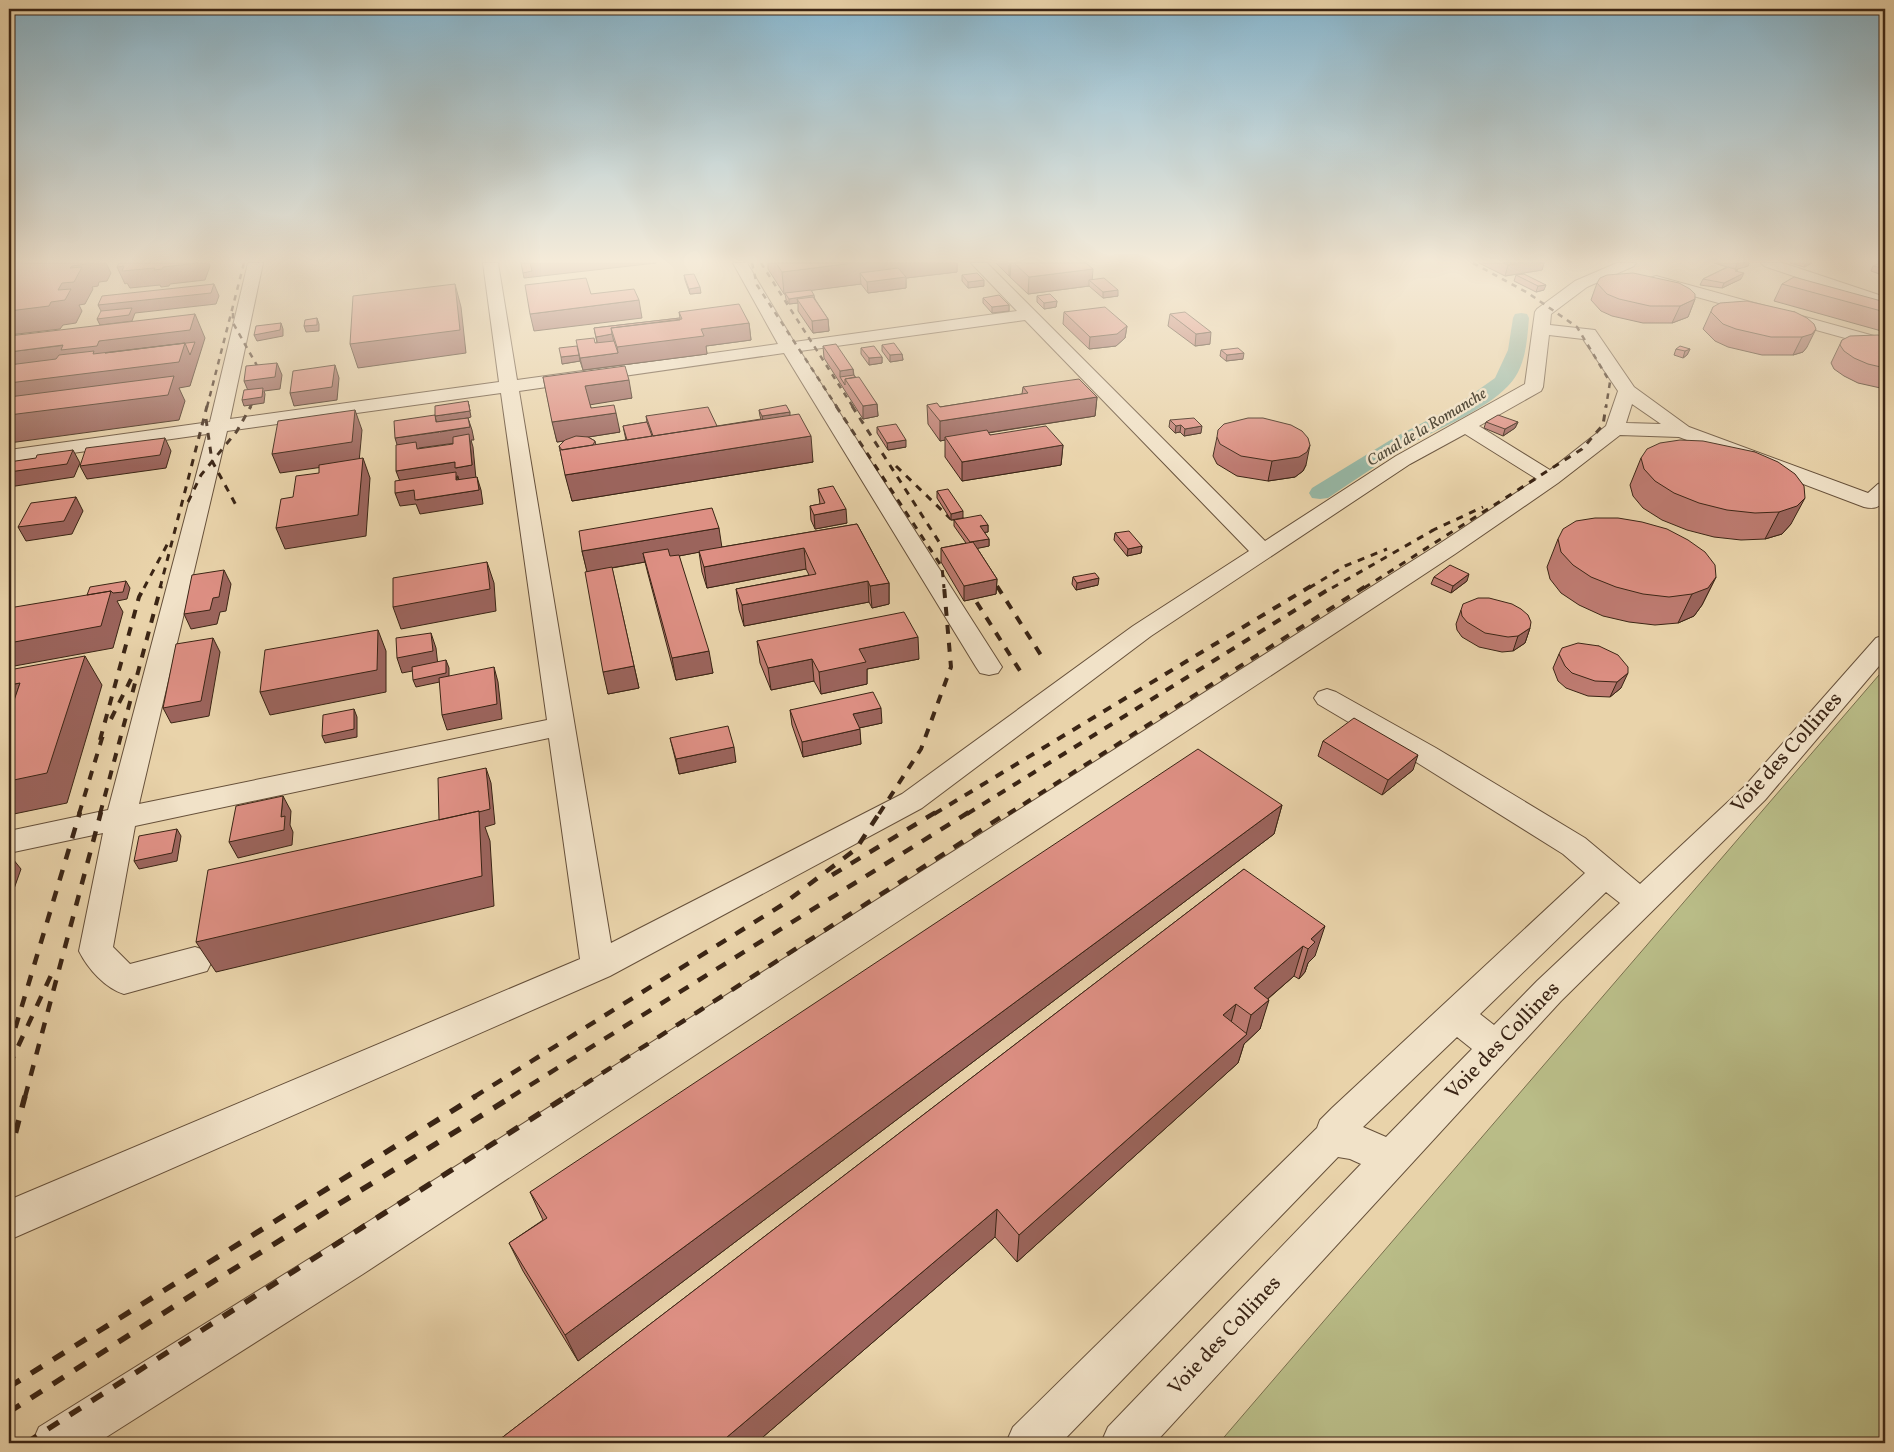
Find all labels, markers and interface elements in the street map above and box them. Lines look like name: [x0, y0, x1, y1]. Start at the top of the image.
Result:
water label: Canal de la Romanche: [1363, 383, 1491, 472]
street label: Voie des Collines: [1725, 686, 1849, 820]
street label: Voie des Collines: [1439, 976, 1567, 1106]
street label: Voie des Collines: [1162, 1270, 1288, 1402]

